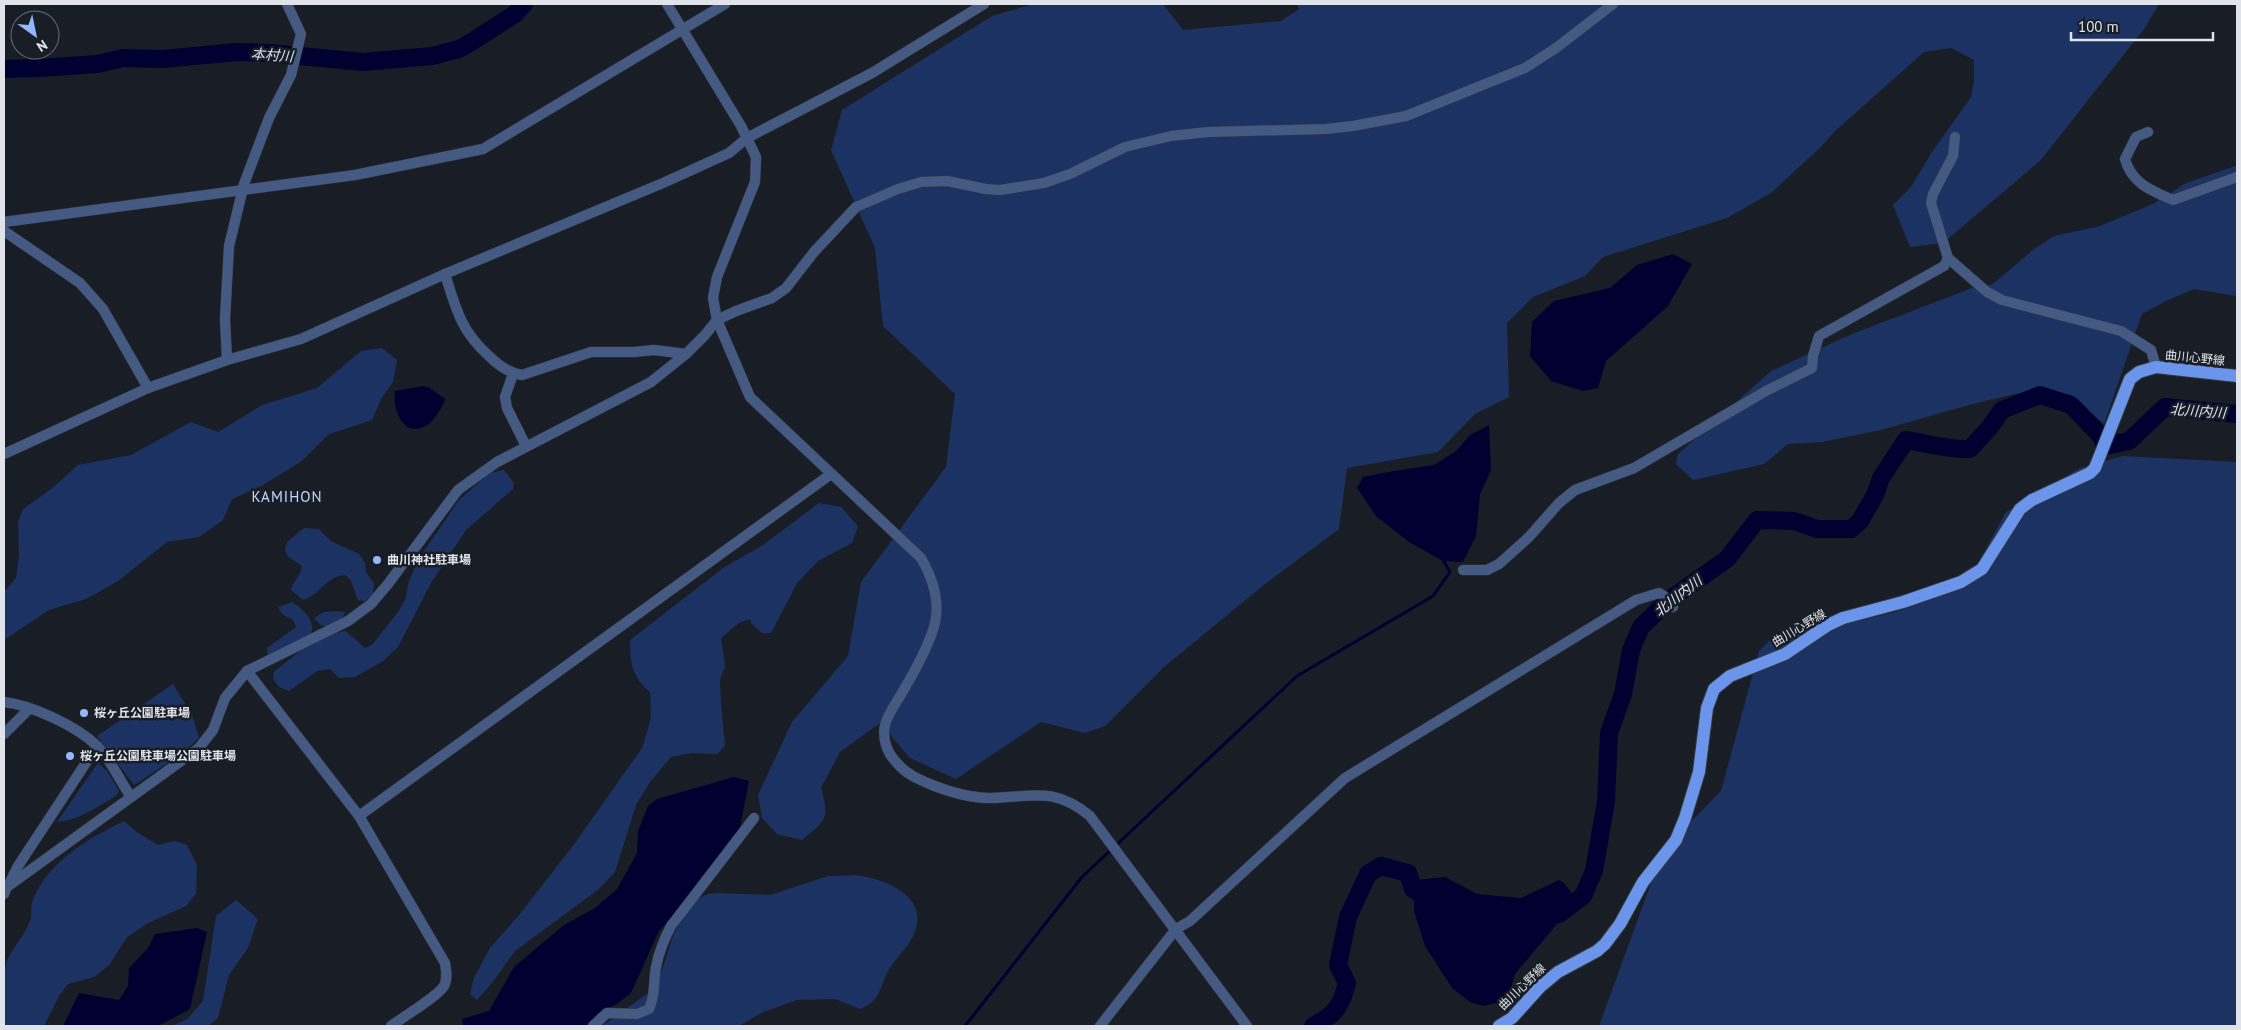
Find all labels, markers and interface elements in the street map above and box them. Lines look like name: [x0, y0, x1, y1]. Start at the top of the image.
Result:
north arrow: [10, 10, 60, 60]
scale bar: [2071, 10, 2214, 42]
text: 100 m: [2078, 17, 2119, 36]
text: N: [33, 36, 51, 56]
water label: 本村川: [250, 45, 296, 66]
street label: 曲川心野線: [2164, 347, 2226, 368]
water label: 北川内川: [2169, 400, 2229, 422]
district label: KAMIHON: [251, 487, 323, 506]
place label: 曲川神社駐車場: [387, 552, 471, 567]
marker: 曲川神社駐車場: [371, 554, 383, 566]
water label: 北川内川: [1650, 570, 1707, 620]
street label: 曲川心野線: [1769, 606, 1828, 649]
place label: 桜ヶ丘公園駐車場: [94, 705, 190, 720]
marker: 桜ヶ丘公園駐車場: [78, 707, 90, 719]
place label: 桜ヶ丘公園駐車場公園駐車場: [80, 748, 236, 763]
marker: 桜ヶ丘公園駐車場公園駐車場: [64, 750, 76, 762]
street label: 曲川心野線: [1495, 960, 1548, 1013]

